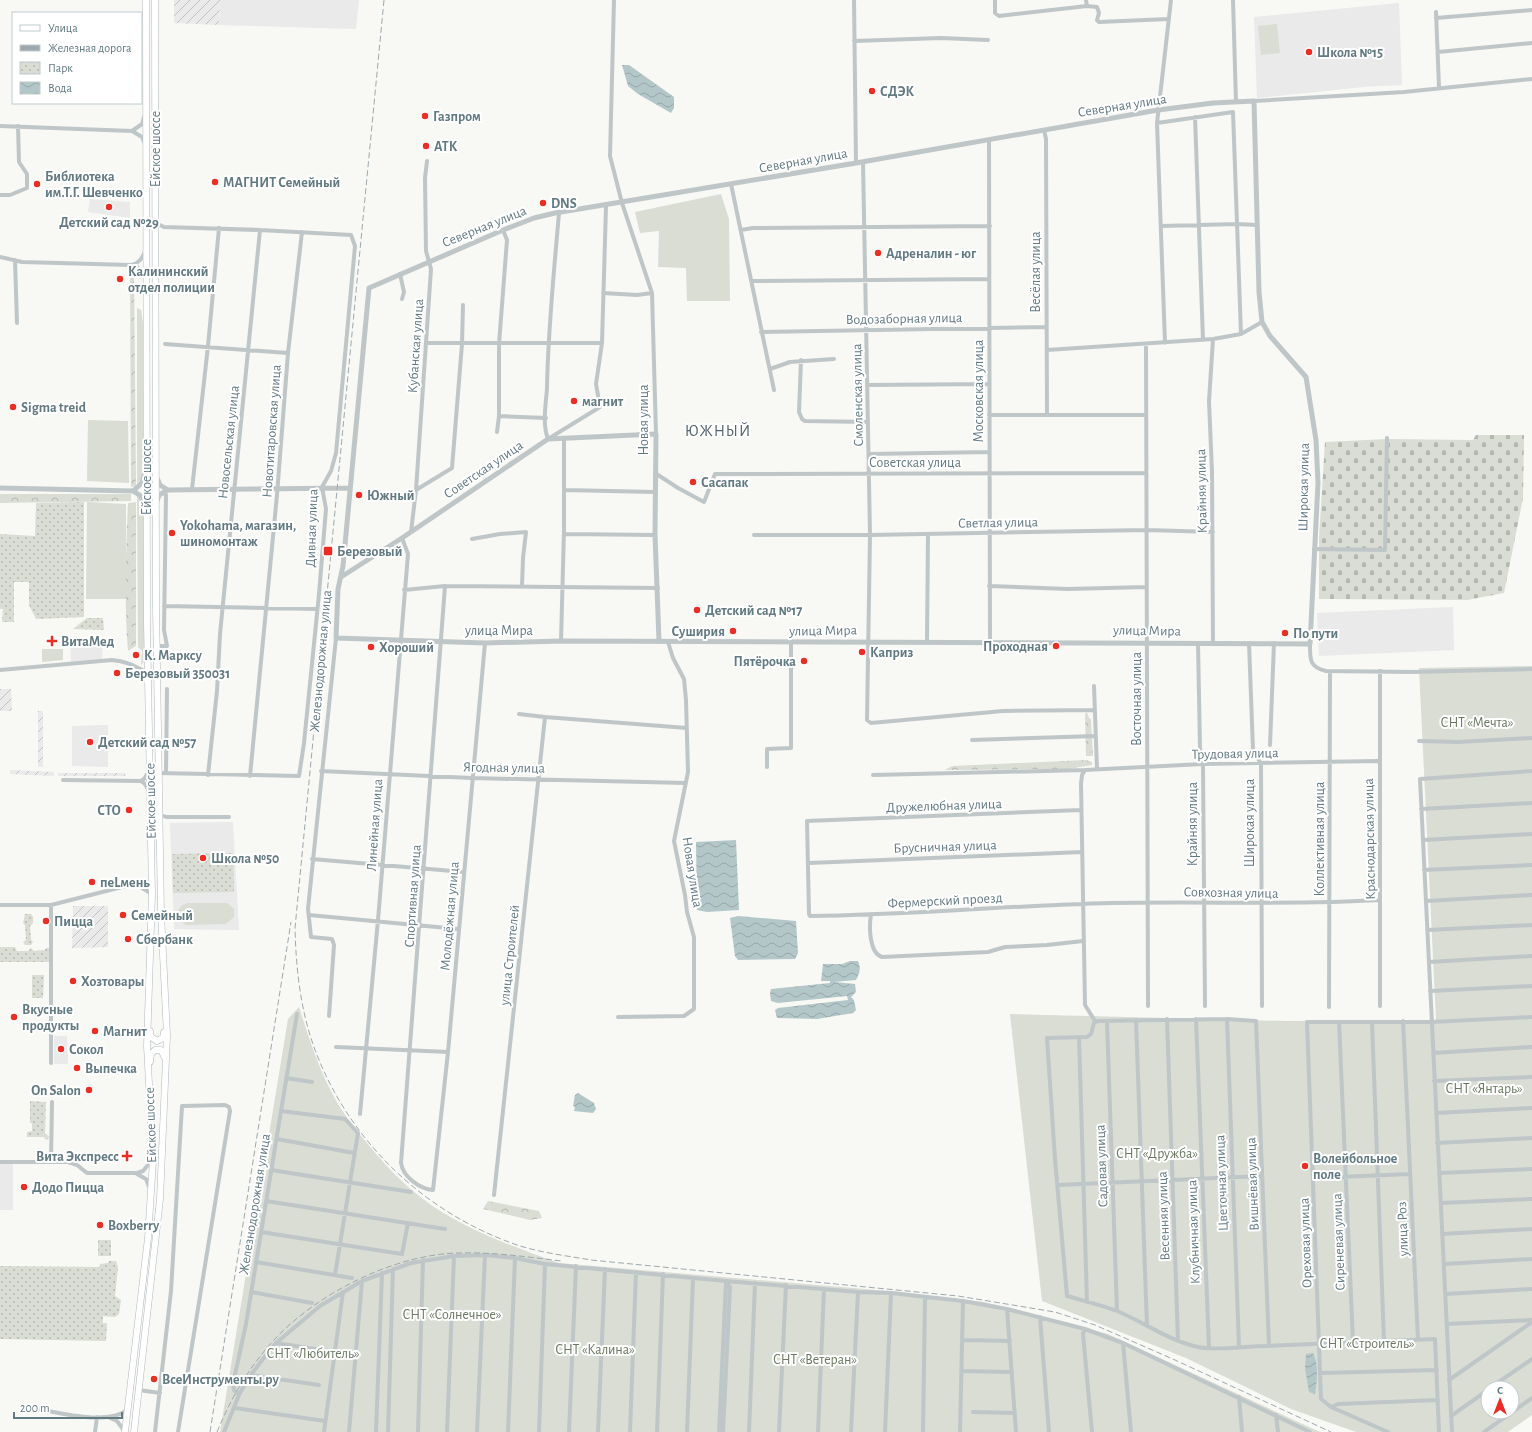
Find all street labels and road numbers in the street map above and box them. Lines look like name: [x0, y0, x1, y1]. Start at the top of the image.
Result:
street label: Северная улица: [1077, 92, 1168, 120]
street label: Ейское шоссе: [149, 111, 163, 187]
street label: Северная улица: [758, 146, 849, 176]
street label: Северная улица: [440, 203, 529, 250]
street label: Весёлая улица: [1029, 231, 1043, 313]
street label: Кубанская улица: [406, 298, 426, 394]
street label: Водозаборная улица: [846, 311, 963, 327]
street label: Московская улица: [972, 339, 986, 442]
street label: Смоленская улица: [850, 343, 866, 447]
street label: Новотитаровская улица: [260, 363, 284, 498]
street label: Новосельская улица: [216, 384, 242, 500]
street label: Новая улица: [637, 384, 651, 456]
street label: Советская улица: [441, 438, 526, 501]
street label: Ейское шоссе: [140, 439, 154, 515]
street label: Широкая улица: [1296, 442, 1312, 531]
street label: Крайняя улица: [1194, 448, 1210, 533]
street label: Советская улица: [869, 456, 962, 470]
street label: Дивная улица: [304, 488, 320, 568]
street label: Светлая улица: [958, 515, 1039, 531]
street label: Железнодорожная улица: [308, 589, 334, 733]
street label: улица Мира: [788, 623, 858, 639]
street label: улица Мира: [1112, 623, 1182, 639]
street label: улица Мира: [464, 624, 534, 638]
street label: Восточная улица: [1130, 651, 1144, 746]
street label: Трудовая улица: [1191, 746, 1279, 762]
street label: Ягодная улица: [463, 760, 546, 776]
street label: Ейское шоссе: [143, 763, 159, 839]
street label: Краснодарская улица: [1362, 777, 1378, 900]
street label: Линейная улица: [365, 778, 385, 872]
street label: Широкая улица: [1243, 778, 1257, 867]
street label: Крайняя улица: [1186, 781, 1200, 866]
street label: Коллективная улица: [1313, 781, 1327, 896]
street label: Дружелюбная улица: [886, 797, 1003, 815]
street label: Новая улица: [680, 836, 705, 909]
street label: Брусничная улица: [893, 838, 997, 856]
street label: Спортивная улица: [402, 843, 424, 948]
street label: Молодёжная улица: [438, 860, 462, 971]
street label: Совхозная улица: [1183, 885, 1279, 901]
street label: Фермерский проезд: [887, 891, 1003, 911]
street label: улица Строителей: [498, 904, 522, 1007]
street label: Ейское шоссе: [143, 1087, 159, 1163]
street label: Садовая улица: [1094, 1124, 1110, 1208]
street label: Железнодорожная улица: [237, 1132, 273, 1276]
street label: Цветочная улица: [1213, 1134, 1231, 1231]
street label: Вишнёвая улица: [1244, 1136, 1262, 1231]
street label: Весенняя улица: [1155, 1170, 1173, 1261]
street label: Клубничная улица: [1185, 1179, 1203, 1284]
street label: Сиреневая улица: [1330, 1192, 1348, 1291]
street label: Ореховая улица: [1297, 1197, 1315, 1288]
street label: улица Роз: [1395, 1201, 1411, 1258]

